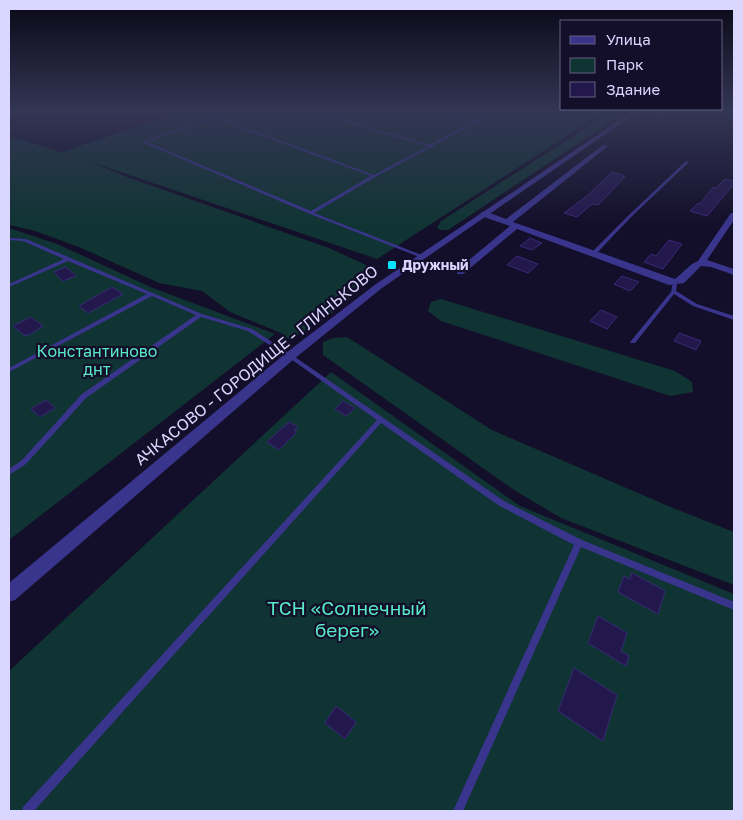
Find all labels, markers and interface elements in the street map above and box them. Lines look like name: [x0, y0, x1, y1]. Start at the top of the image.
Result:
legend: [560, 20, 723, 110]
text: Улица: [606, 30, 651, 48]
text: Парк: [606, 55, 644, 73]
text: Здание: [606, 80, 660, 98]
place label: Дружный: [402, 256, 469, 273]
marker: Дружный: [386, 259, 398, 271]
street label: АЧКАСОВО - ГОРОДИЩЕ - ГЛИНЬКОВО: [130, 261, 382, 469]
park label: Константиново днт: [37, 341, 157, 379]
park label: ТСН «Солнечный берег»: [267, 596, 427, 641]

